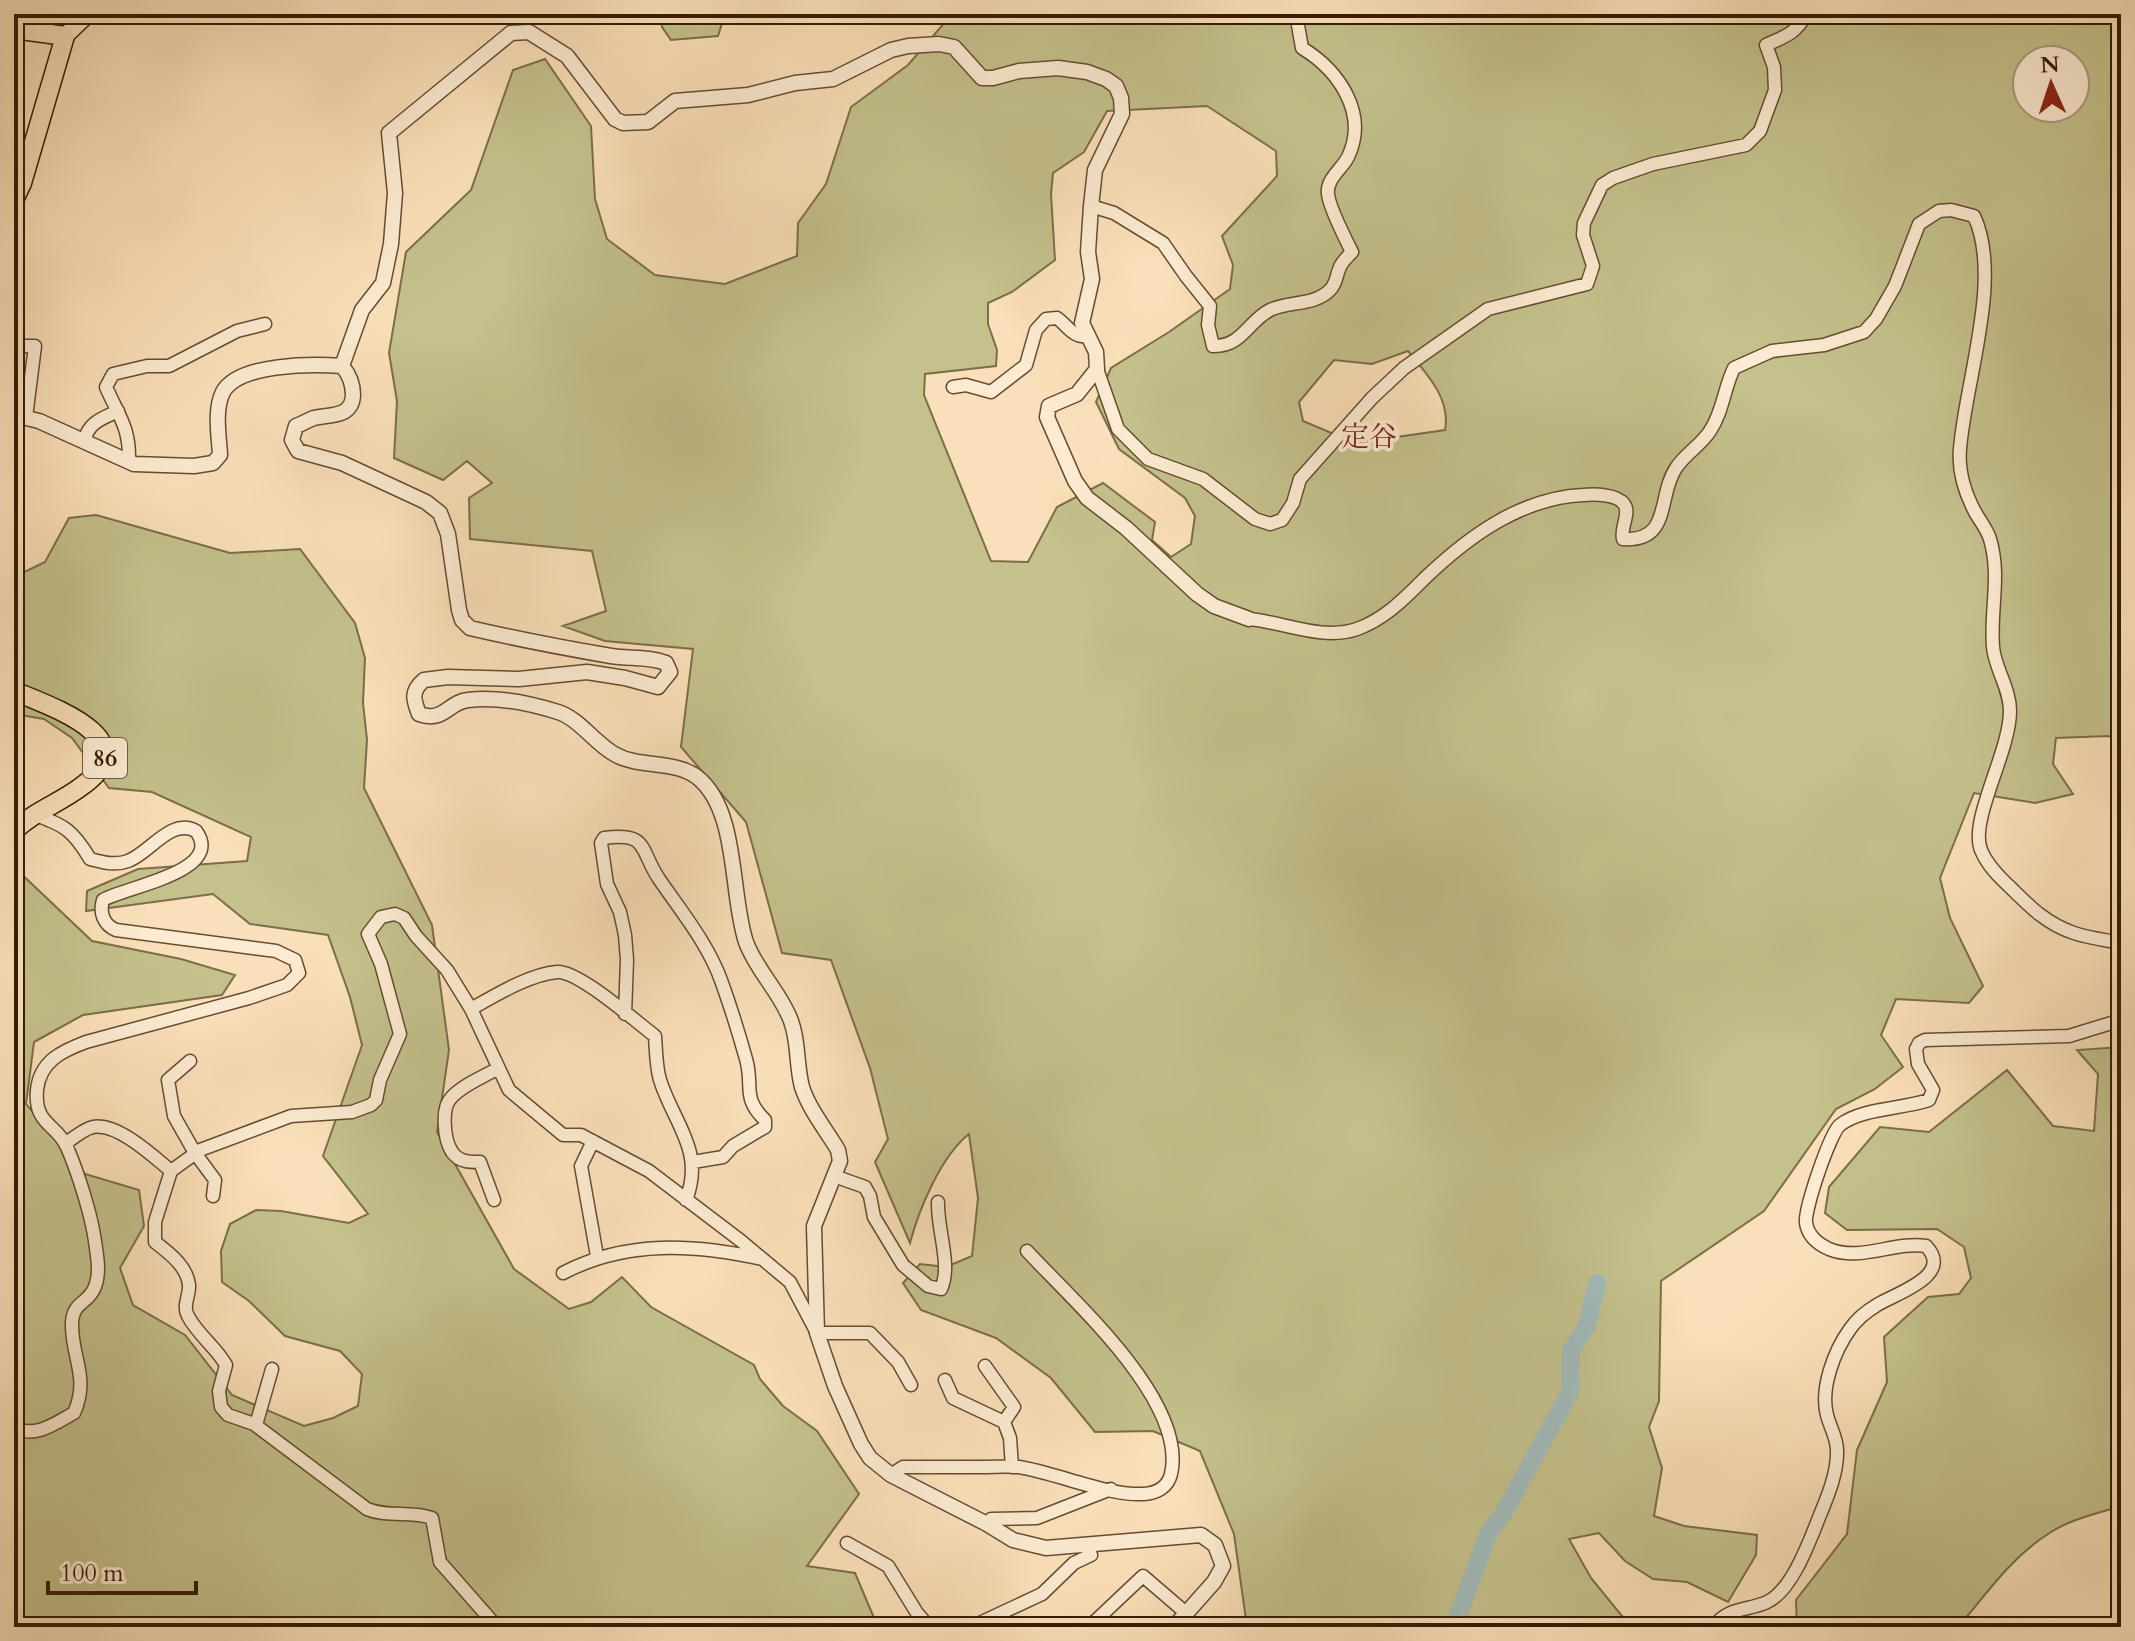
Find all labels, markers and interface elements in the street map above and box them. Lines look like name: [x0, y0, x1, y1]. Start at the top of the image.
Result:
north arrow: [2011, 44, 2091, 124]
text: N: [2040, 50, 2060, 81]
district label: 定谷: [1341, 418, 1397, 456]
road number: 86: [83, 738, 127, 778]
scale bar: [48, 1545, 196, 1595]
text: 100 m: [60, 1557, 124, 1590]

